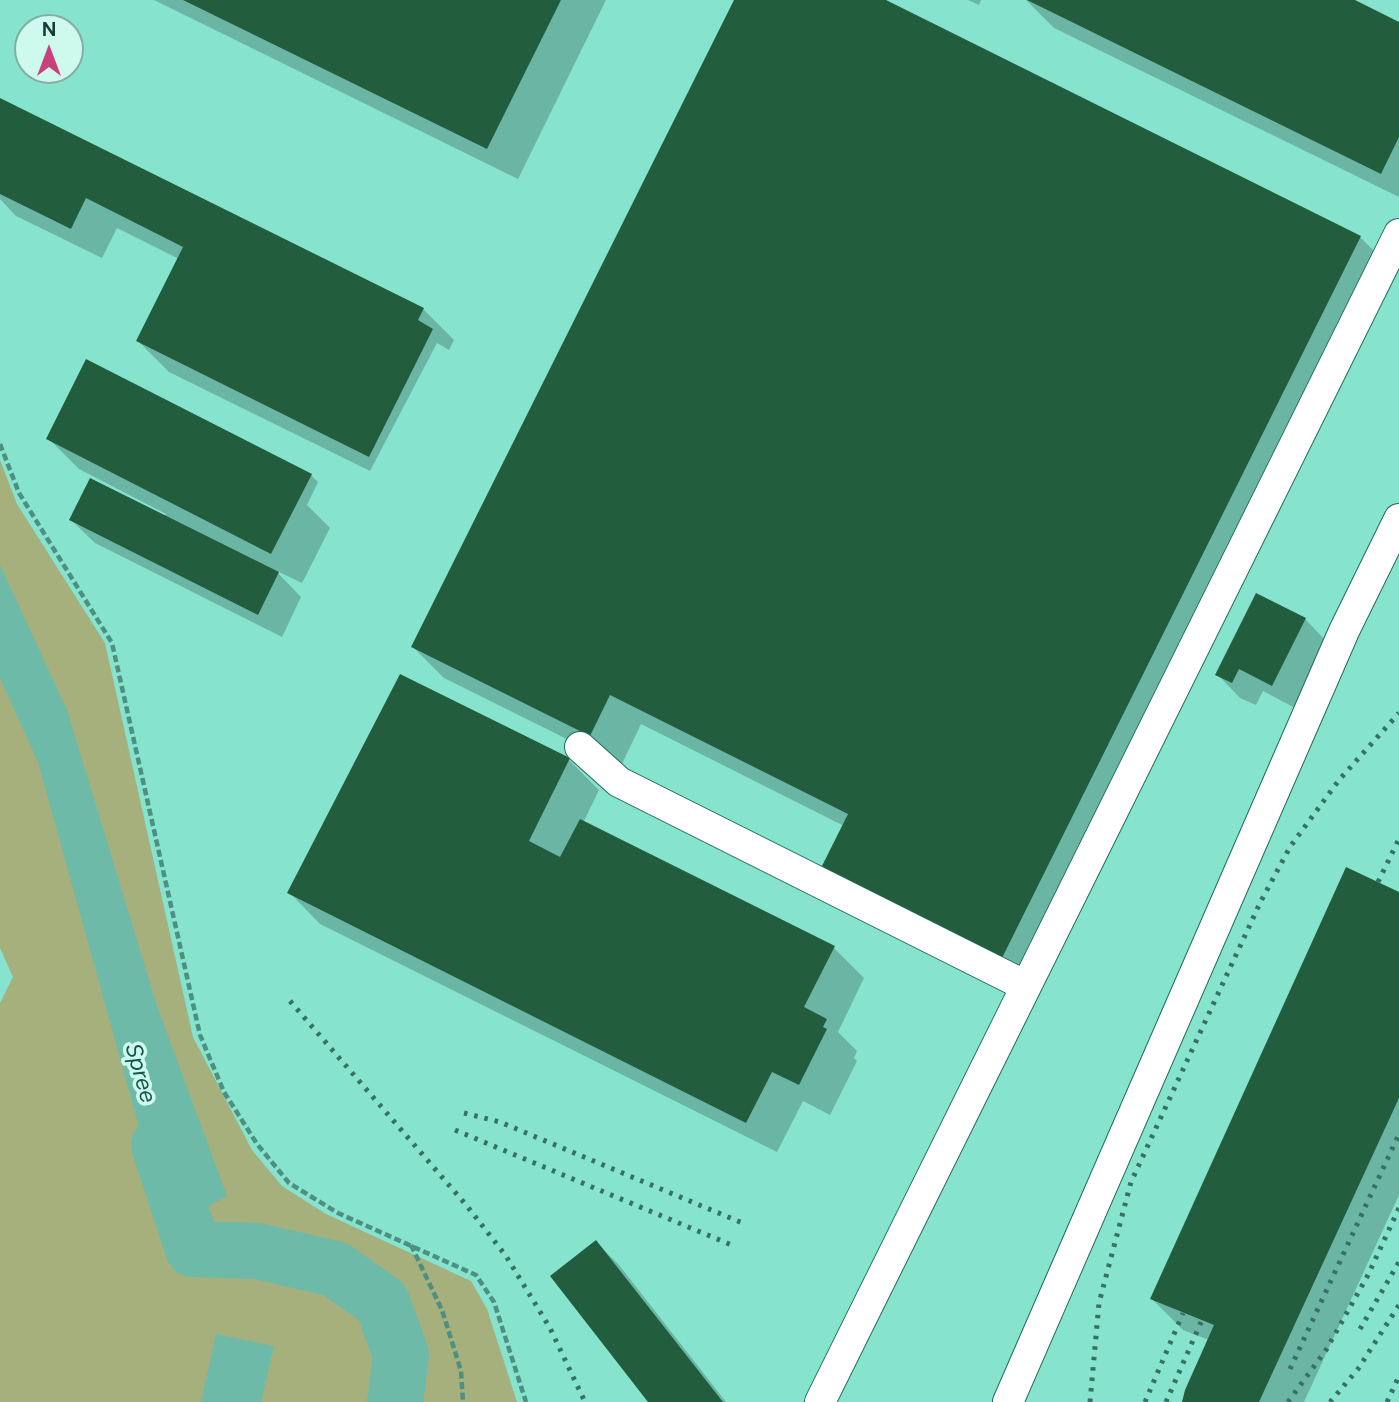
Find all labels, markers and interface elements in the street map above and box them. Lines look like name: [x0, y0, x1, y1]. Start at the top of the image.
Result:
north arrow: [14, 14, 84, 84]
text: N: [42, 18, 56, 41]
water label: Spree: [118, 1040, 162, 1106]

